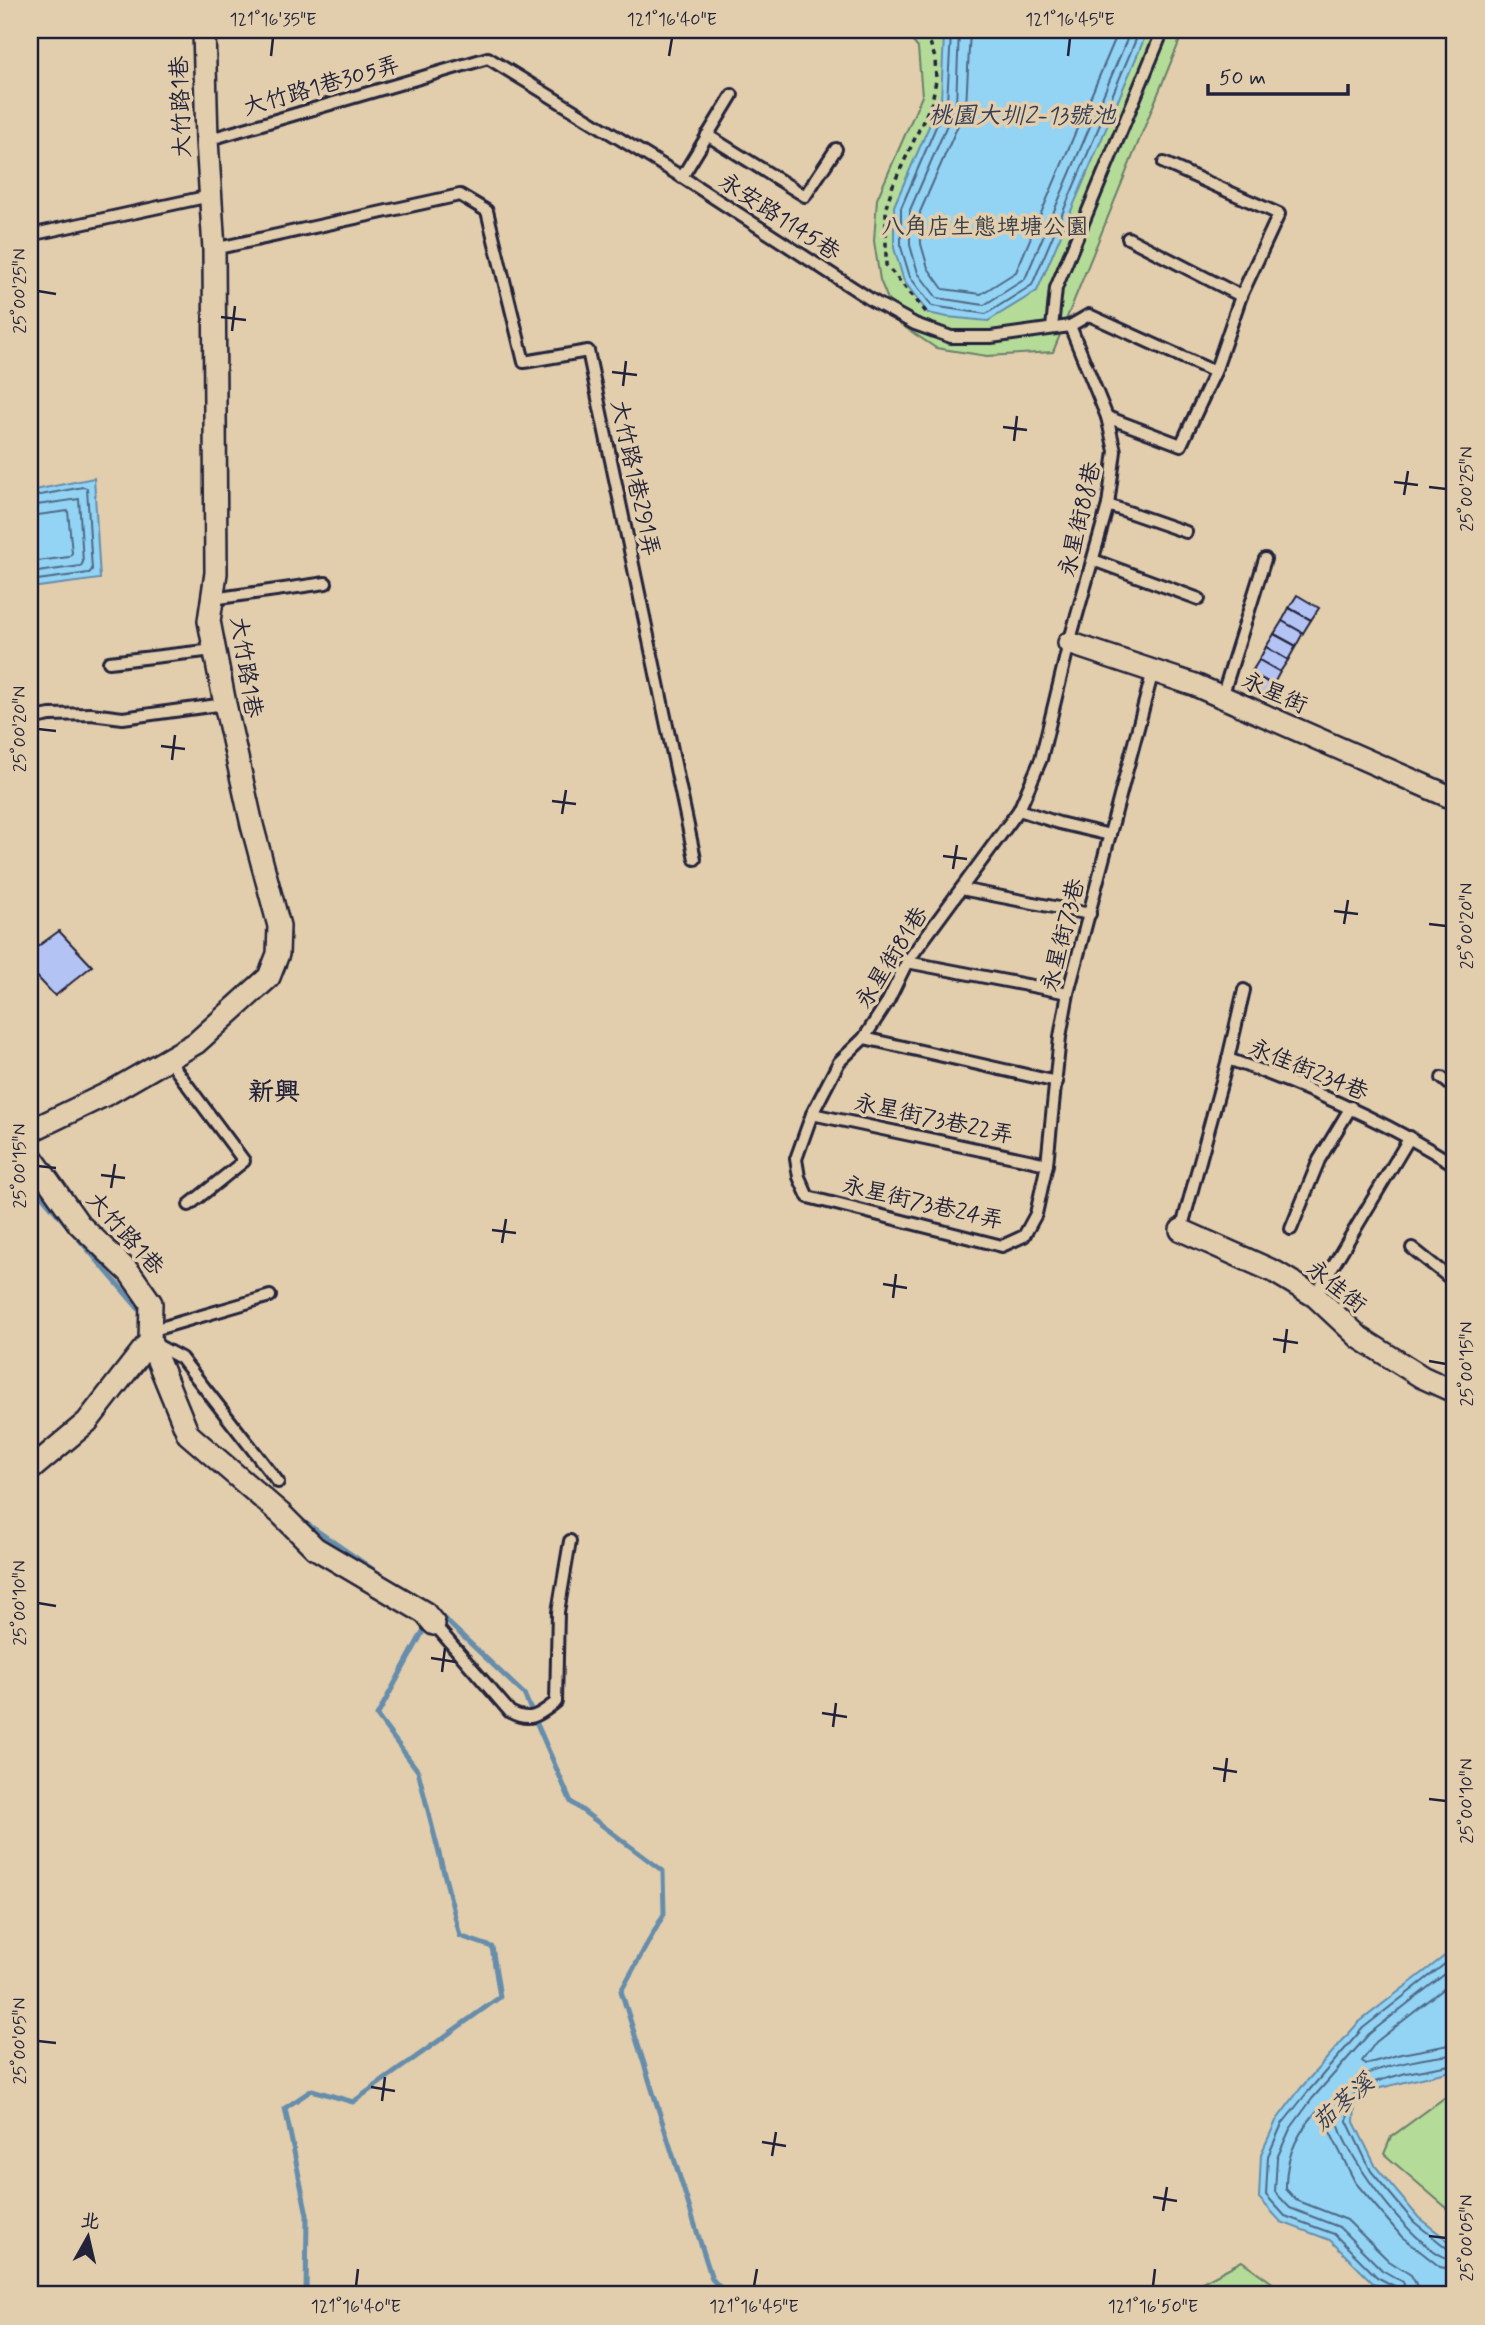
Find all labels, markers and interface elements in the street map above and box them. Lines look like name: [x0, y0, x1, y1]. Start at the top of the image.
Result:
text: 121°16'35"E: [229, 8, 317, 32]
text: 121°16'40"E: [627, 8, 717, 32]
text: 121°16'45"E: [1025, 8, 1115, 32]
street label: 大竹路1巷305弄: [240, 50, 403, 124]
scale bar: [1208, 52, 1348, 96]
street label: 大竹路1巷: [165, 54, 199, 159]
text: 50 m: [1219, 64, 1266, 92]
water label: 桃園大圳2-13號池: [928, 101, 1117, 132]
street label: 永安路1145巷: [712, 167, 846, 269]
park label: 八角店生態埤塘公園: [882, 213, 1089, 243]
text: 25°00'25"N: [8, 248, 32, 334]
street label: 大竹路1巷291弄: [603, 397, 665, 559]
text: 25°00'25"N: [1455, 446, 1479, 532]
street label: 永星街88巷: [1053, 458, 1109, 580]
street label: 大竹路1巷: [222, 614, 268, 721]
street label: 永星街: [1237, 666, 1312, 722]
text: 25°00'20"N: [8, 686, 32, 772]
street label: 永星街73巷: [1035, 875, 1093, 995]
text: 25°00'20"N: [1455, 883, 1479, 969]
street label: 永星街81巷: [850, 901, 936, 1015]
street label: 永佳街234巷: [1244, 1033, 1373, 1109]
district label: 新興: [248, 1076, 300, 1110]
street label: 永星街73巷22弄: [851, 1088, 1016, 1151]
text: 25°00'15"N: [8, 1124, 32, 1208]
street label: 永星街73巷24弄: [839, 1171, 1006, 1237]
street label: 大竹路1巷: [79, 1186, 171, 1283]
street label: 永佳街: [1299, 1254, 1372, 1321]
text: 25°00'15"N: [1455, 1322, 1479, 1406]
text: 25°00'10"N: [8, 1560, 32, 1646]
text: 25°00'10"N: [1455, 1758, 1479, 1844]
text: 25°00'05"N: [8, 1998, 32, 2084]
water label: 茄苳溪: [1307, 2067, 1383, 2138]
text: 25°00'05"N: [1455, 2195, 1479, 2281]
north arrow: [52, 2202, 122, 2272]
text: 北: [79, 2208, 101, 2235]
text: 121°16'40"E: [311, 2295, 401, 2319]
text: 121°16'45"E: [709, 2295, 799, 2319]
text: 121°16'50"E: [1108, 2295, 1198, 2319]

